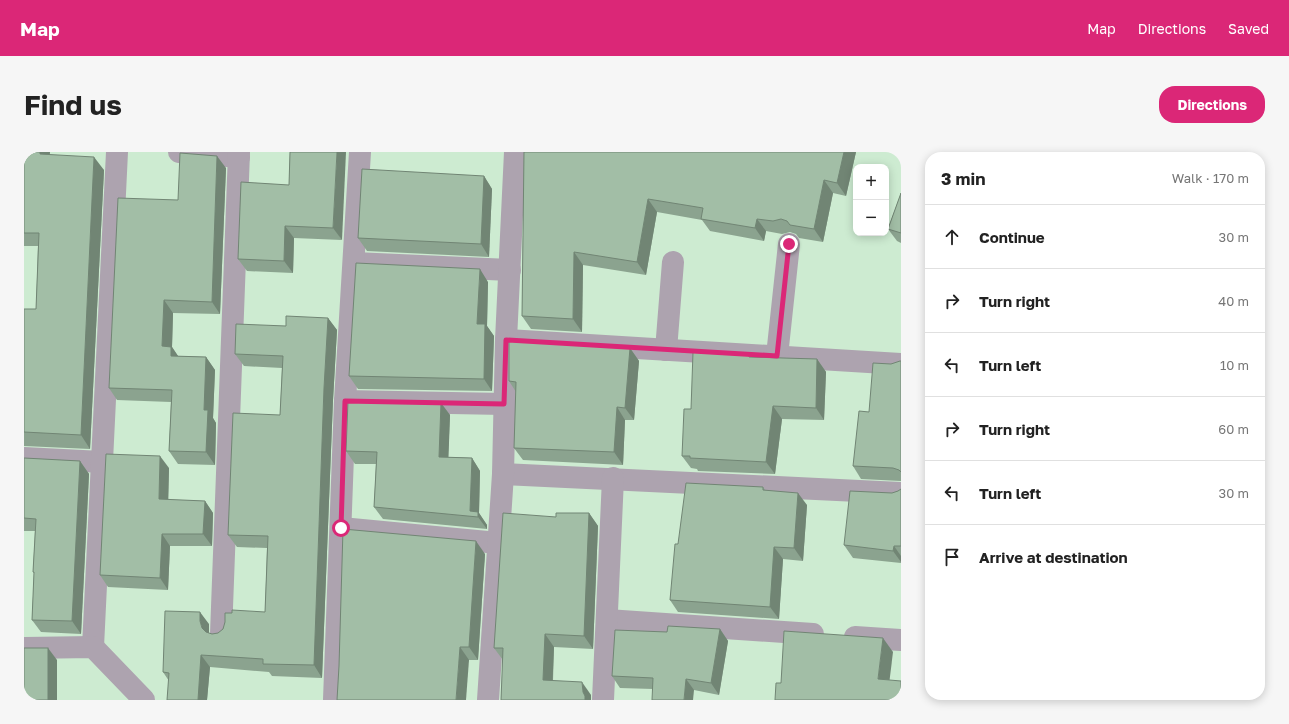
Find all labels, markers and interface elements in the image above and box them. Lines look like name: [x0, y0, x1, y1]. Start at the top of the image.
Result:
text: Map: [20, 17, 60, 40]
text: Map: [1087, 20, 1116, 37]
text: Directions: [1138, 20, 1206, 37]
text: Saved: [1228, 20, 1269, 37]
button: Directions: [1159, 86, 1265, 123]
text: Find us: [24, 88, 122, 121]
map controls: [853, 164, 889, 236]
button: +: [853, 164, 889, 200]
text: 3 min: [941, 168, 985, 189]
text: Walk · 170 m: [1172, 170, 1249, 186]
button: −: [853, 200, 889, 236]
icon: ahead: [941, 226, 963, 248]
text: Continue: [979, 228, 1045, 246]
text: 30 m: [1219, 229, 1249, 245]
route end: [780, 235, 798, 253]
icon: right: [941, 290, 963, 312]
text: Turn right: [979, 292, 1050, 310]
text: 40 m: [1218, 293, 1249, 309]
icon: left: [941, 354, 963, 376]
text: Turn left: [979, 356, 1041, 374]
text: 10 m: [1220, 357, 1249, 373]
icon: right: [941, 418, 963, 440]
text: Turn right: [979, 420, 1050, 438]
text: 60 m: [1218, 421, 1249, 437]
icon: left: [941, 482, 963, 504]
text: Turn left: [979, 484, 1041, 502]
text: 30 m: [1219, 485, 1249, 501]
route start: [332, 519, 350, 537]
icon: arrive: [941, 546, 963, 568]
text: Arrive at destination: [979, 548, 1128, 566]

